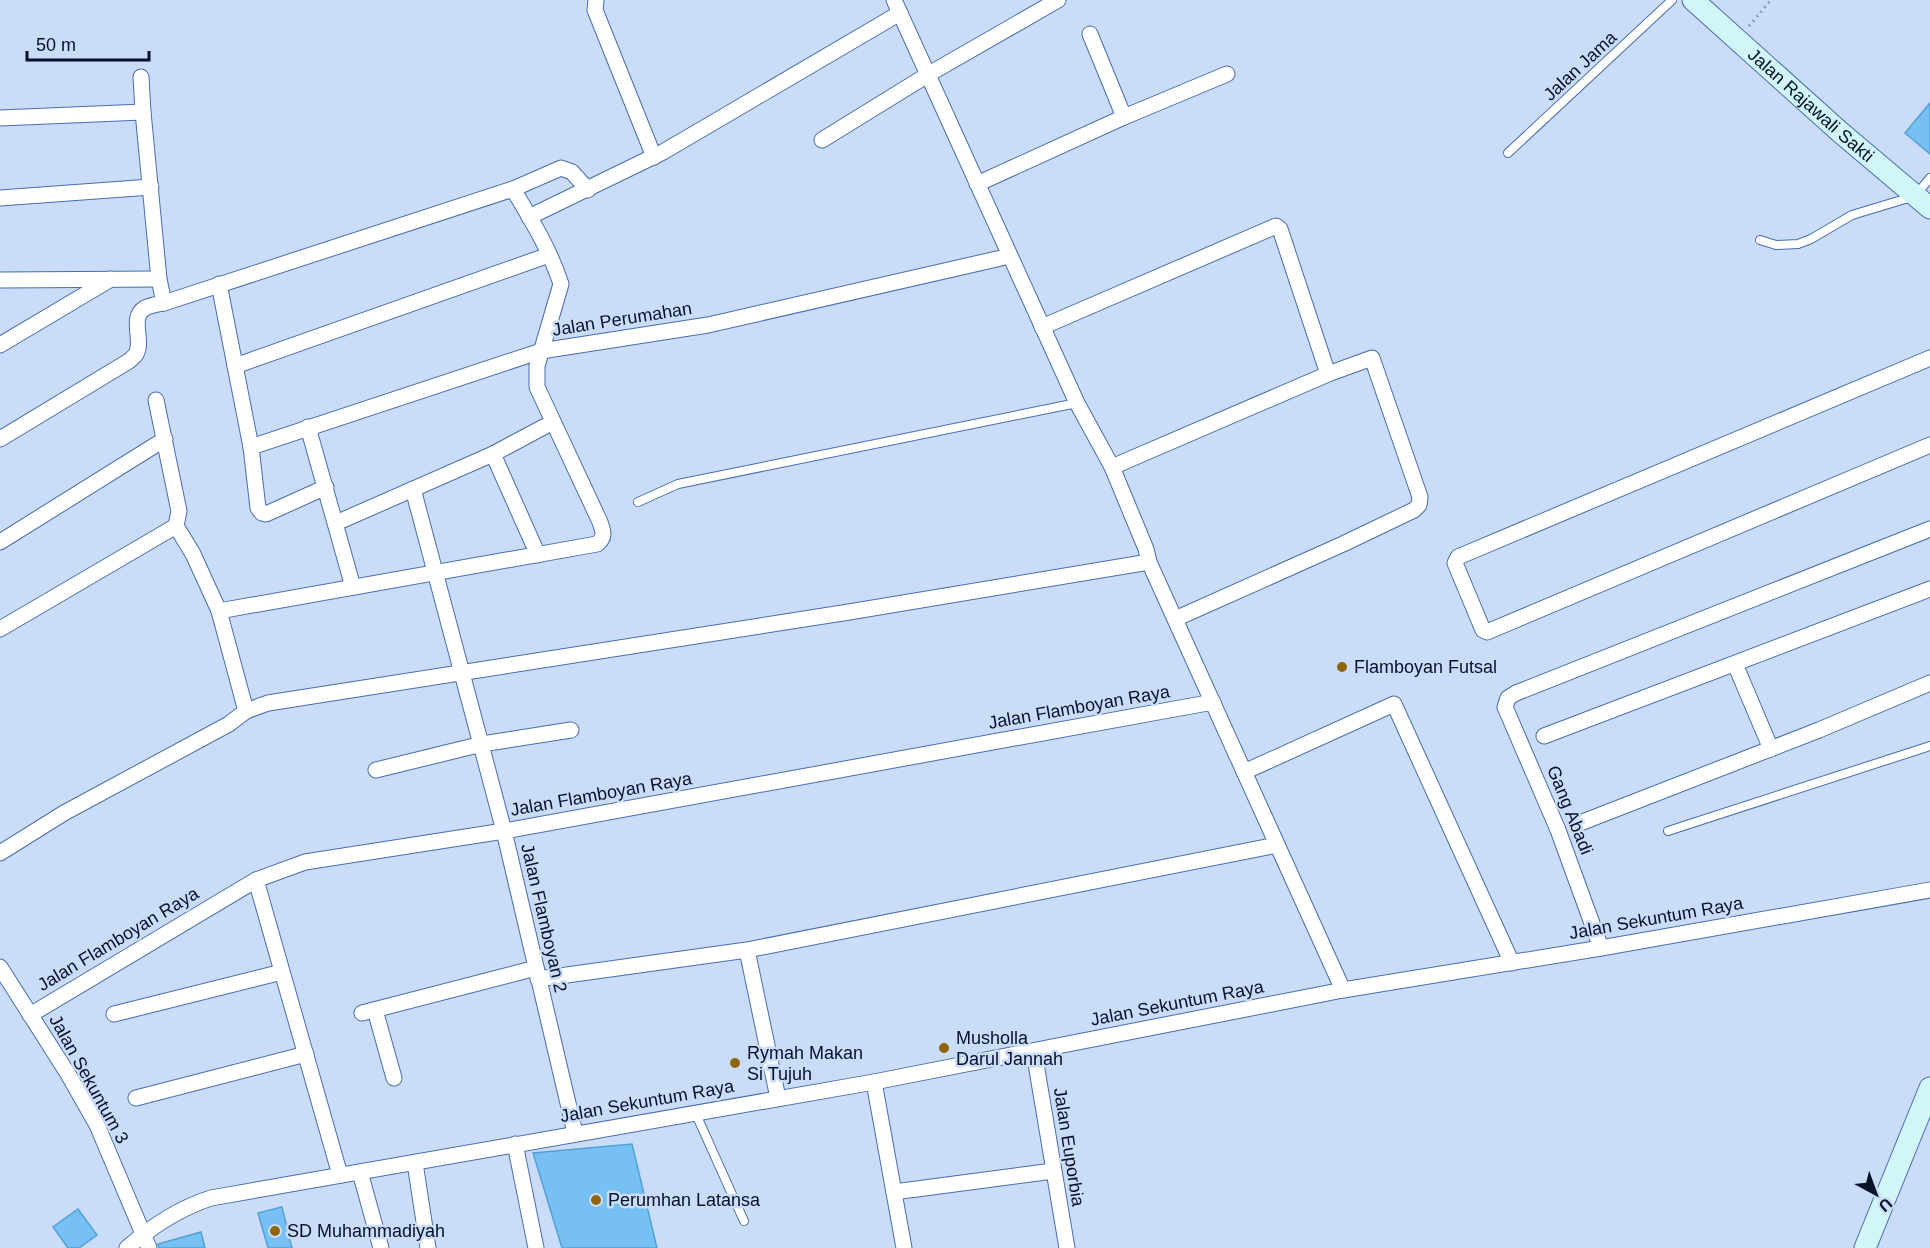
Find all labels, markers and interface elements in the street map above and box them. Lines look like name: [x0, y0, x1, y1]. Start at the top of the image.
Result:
scale bar: [27, 24, 148, 62]
street label: Jalan Jama: [1540, 27, 1621, 105]
text: 50 m: [36, 35, 76, 55]
street label: Jalan Rajawali Sakti: [1744, 44, 1878, 166]
street label: Jalan Perumahan: [551, 298, 693, 340]
place label: Flamboyan Futsal: [1354, 657, 1497, 677]
marker: Flamboyan Futsal: [1335, 660, 1349, 674]
street label: Jalan Flamboyan Raya: [987, 681, 1172, 733]
street label: Gang Abadi: [1543, 763, 1597, 857]
street label: Jalan Flamboyan Raya: [509, 768, 694, 820]
street label: Jalan Flamboyan 2: [517, 842, 571, 994]
street label: Jalan Flamboyan Raya: [34, 883, 203, 995]
street label: Jalan Sekuntum Raya: [1568, 893, 1745, 943]
street label: Jalan Sekuntum Raya: [1089, 976, 1266, 1030]
street label: Jalan Sekuntum 3: [45, 1011, 133, 1147]
place label: Musholla Darul Jannah: [956, 1028, 1063, 1069]
marker: Musholla Darul Jannah: [937, 1041, 951, 1055]
place label: Rymah Makan Si Tujuh: [747, 1043, 863, 1084]
marker: Rymah Makan Si Tujuh: [728, 1056, 742, 1070]
street label: Jalan Sekuntum Raya: [559, 1076, 736, 1126]
street label: Jalan Euporbia: [1050, 1086, 1088, 1209]
north arrow: [1846, 1164, 1906, 1224]
place label: Perumhan Latansa: [608, 1190, 761, 1210]
marker: Perumhan Latansa: [589, 1193, 603, 1207]
text: U: [1876, 1195, 1895, 1215]
place label: SD Muhammadiyah: [287, 1221, 445, 1241]
marker: SD Muhammadiyah: [268, 1224, 282, 1238]

